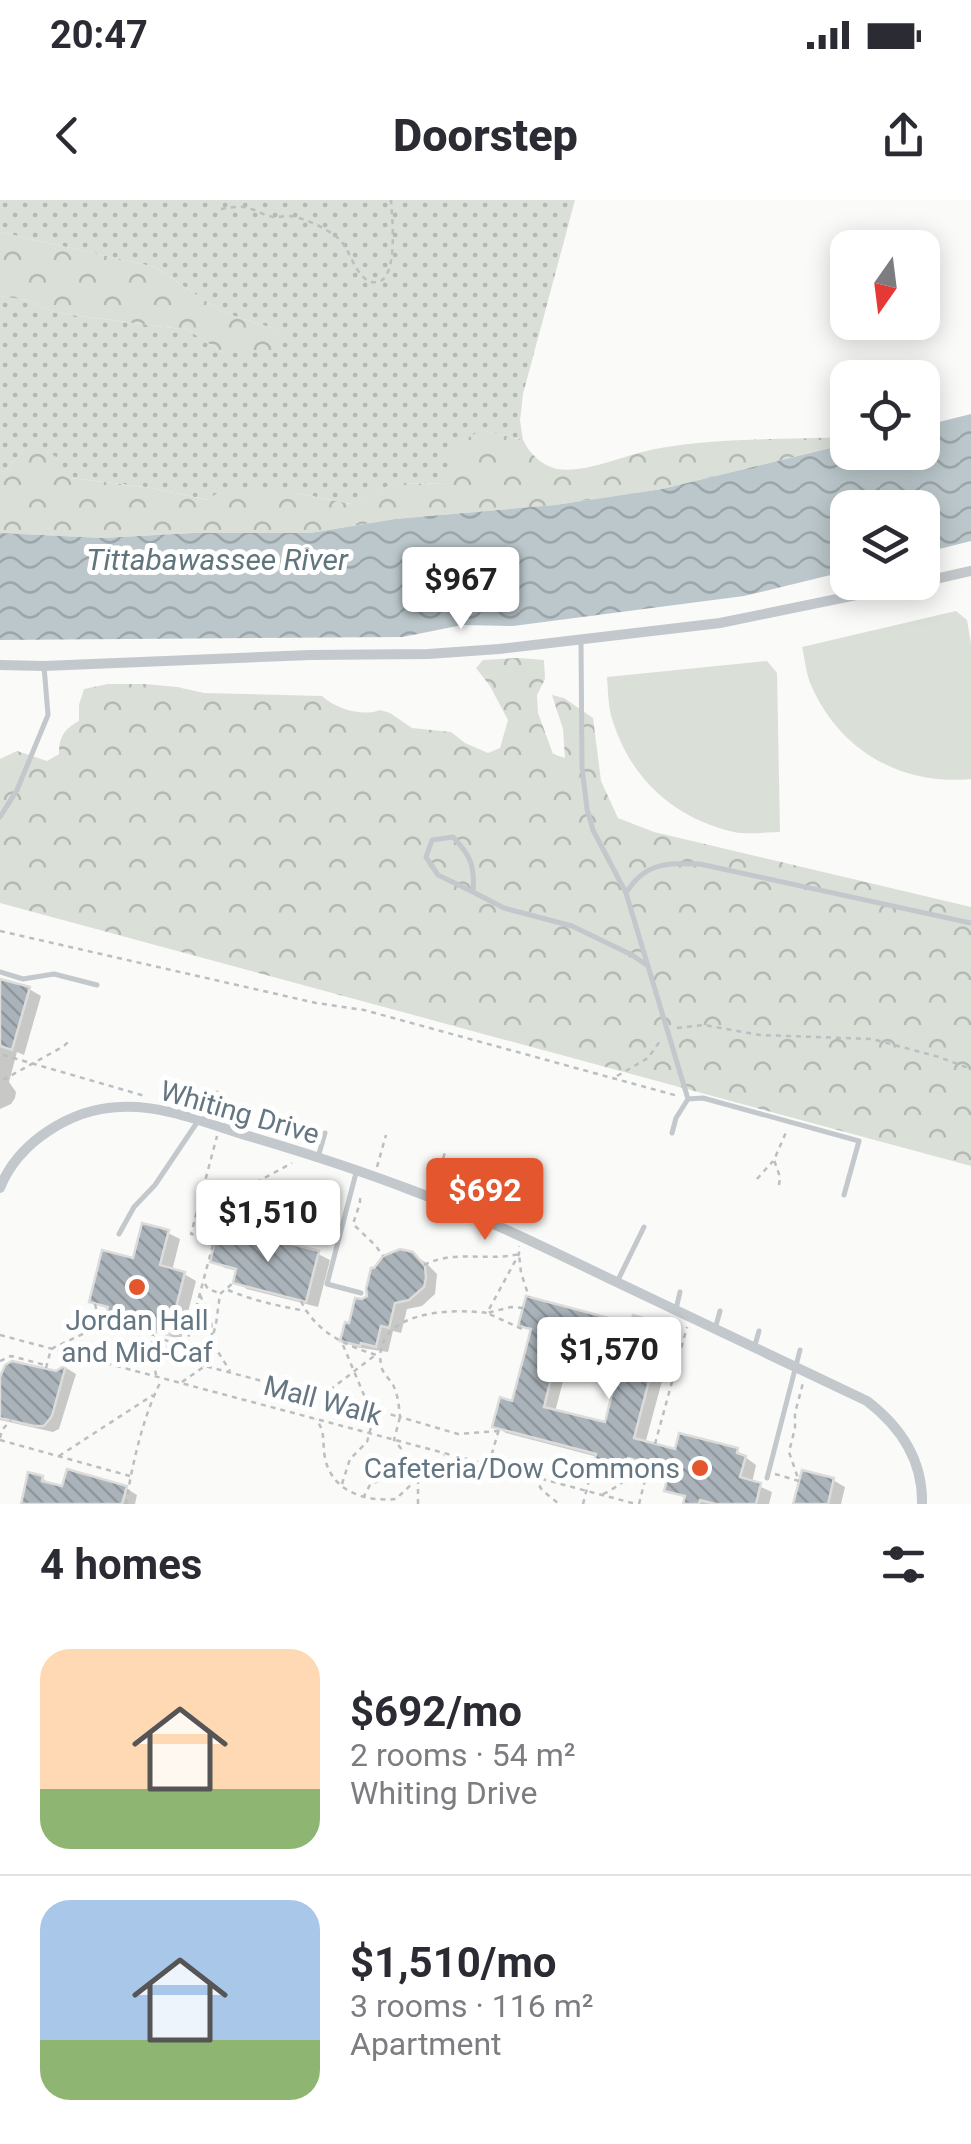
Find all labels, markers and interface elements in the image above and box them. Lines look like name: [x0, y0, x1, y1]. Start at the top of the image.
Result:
text: 20:47: [50, 13, 148, 57]
icon: back: [40, 108, 95, 163]
icon: share: [876, 108, 931, 163]
text: Doorstep: [393, 109, 578, 162]
north arrow: [830, 230, 940, 340]
map controls: [830, 230, 940, 600]
button: locate: [830, 360, 940, 470]
button: layers: [830, 490, 940, 600]
water label: Tittabawassee River: [86, 542, 349, 577]
pin: $967: [402, 547, 520, 632]
text: $967: [424, 560, 498, 598]
street label: Whiting Drive: [156, 1074, 323, 1151]
pin: $692: [426, 1158, 544, 1243]
text: $692: [448, 1171, 522, 1209]
pin: $1,510: [187, 1180, 349, 1265]
text: $1,510: [218, 1193, 318, 1231]
marker: Jordan Hall and Mid-Caf: [126, 1276, 148, 1298]
place label: Jordan Hall and Mid-Caf: [61, 1304, 213, 1369]
pin: $1,570: [528, 1317, 690, 1402]
text: $1,570: [559, 1330, 659, 1368]
street label: Mall Walk: [260, 1369, 386, 1432]
place label: Cafeteria/Dow Commons: [364, 1452, 680, 1485]
marker: Cafeteria/Dow Commons: [689, 1457, 711, 1479]
icon: filters: [876, 1537, 931, 1592]
text: 4 homes: [40, 1540, 202, 1589]
text: $692/mo: [350, 1687, 522, 1736]
icon: home: [120, 1689, 240, 1809]
text: 2 rooms · 54 m²: [350, 1736, 575, 1774]
text: Whiting Drive: [350, 1774, 538, 1812]
text: $1,510/mo: [350, 1938, 557, 1987]
icon: home: [120, 1940, 240, 2060]
text: 3 rooms · 116 m²: [350, 1987, 593, 2025]
text: Apartment: [350, 2025, 502, 2063]

